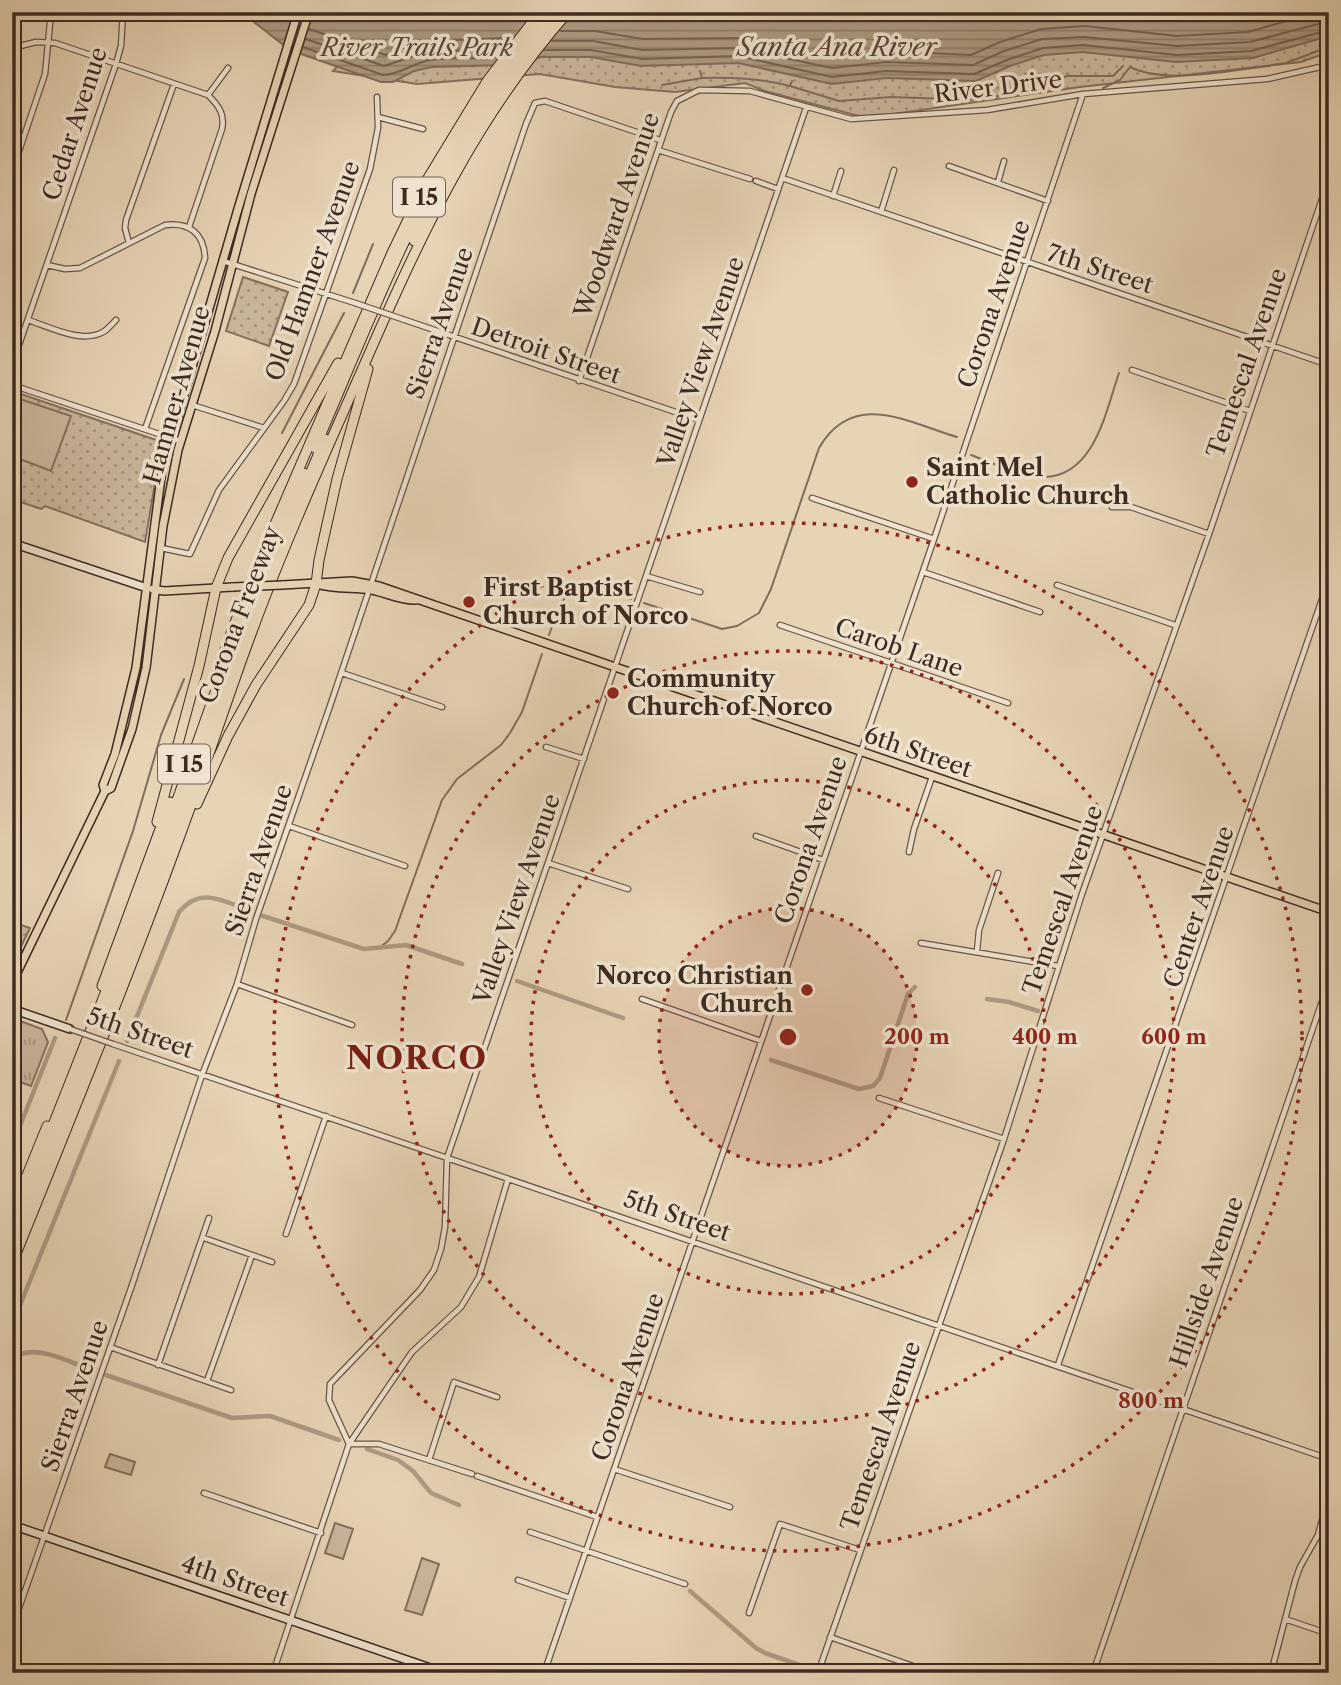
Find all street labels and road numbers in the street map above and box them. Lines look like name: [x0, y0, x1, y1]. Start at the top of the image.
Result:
street label: Cedar Avenue: [36, 43, 113, 204]
street label: River Drive: [932, 64, 1064, 109]
street label: Woodward Avenue: [567, 108, 665, 322]
street label: Old Hamner Avenue: [259, 157, 366, 385]
road number: I 15: [393, 178, 445, 216]
street label: Corona Avenue: [951, 216, 1036, 392]
street label: 7th Street: [1043, 238, 1157, 299]
street label: Sierra Avenue: [400, 243, 479, 402]
street label: Valley View Avenue: [651, 253, 750, 472]
street label: Temescal Avenue: [1201, 264, 1293, 461]
street label: Hamner Avenue: [137, 302, 216, 487]
street label: Detroit Street: [468, 311, 625, 390]
street label: Corona Freeway: [192, 521, 287, 708]
street label: Carob Lane: [831, 612, 967, 683]
street label: 6th Street: [861, 720, 976, 784]
road number: I 15: [158, 744, 210, 784]
street label: Corona Avenue: [768, 752, 853, 928]
street label: Sierra Avenue: [219, 780, 298, 939]
street label: Valley View Avenue: [467, 790, 566, 1009]
street label: Temescal Avenue: [1017, 801, 1109, 998]
street label: Center Avenue: [1157, 822, 1240, 992]
street label: 5th Street: [83, 1001, 198, 1064]
street label: 5th Street: [620, 1184, 735, 1247]
street label: Hillside Avenue: [1164, 1193, 1249, 1371]
street label: Corona Avenue: [585, 1289, 670, 1465]
street label: Sierra Avenue: [35, 1316, 114, 1475]
street label: Temescal Avenue: [835, 1337, 927, 1534]
street label: 4th Street: [178, 1549, 293, 1613]

